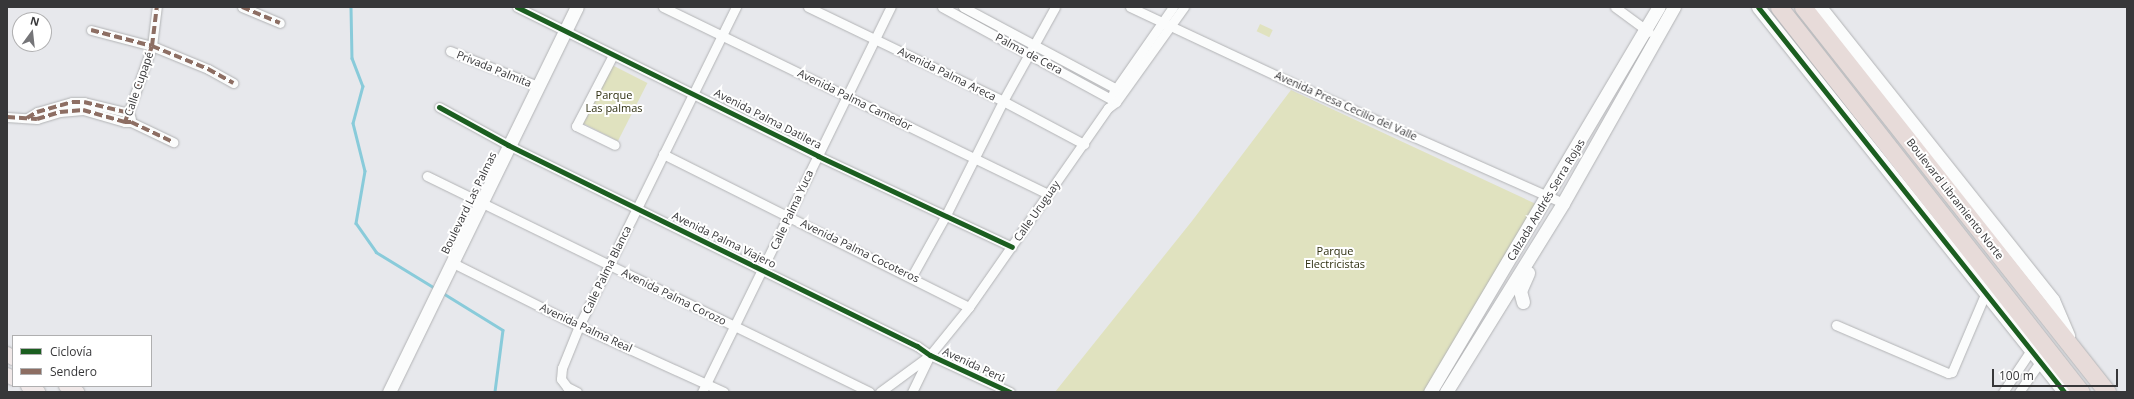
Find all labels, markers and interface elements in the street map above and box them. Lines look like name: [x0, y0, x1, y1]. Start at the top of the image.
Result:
north arrow: [12, 12, 52, 52]
text: N: [29, 12, 41, 29]
street label: Palma de Cera: [993, 31, 1065, 77]
street label: Avenida Palma Areca: [896, 45, 998, 103]
street label: Privada Palmita: [455, 48, 533, 90]
street label: Calle Cupapé: [122, 50, 156, 118]
street label: Avenida Palma Camedor: [796, 67, 914, 133]
street label: Avenida Presa Cecilio del Valle: [1273, 69, 1419, 143]
street label: Avenida Palma Datilera: [712, 86, 824, 152]
park label: Parque Las palmas: [585, 89, 643, 115]
street label: Boulevard Libramiento Norte: [1904, 136, 2006, 262]
street label: Calzada Andrés Serra Rojas: [1504, 137, 1588, 263]
street label: Boulevard Las Palmas: [438, 150, 500, 256]
street label: Calle Palma Yuca: [768, 168, 816, 252]
street label: Calle Uruguay: [1011, 178, 1063, 244]
street label: Avenida Palma Viajero: [670, 209, 778, 271]
street label: Avenida Palma Cocoteros: [799, 216, 921, 286]
street label: Calle Palma Blanca: [580, 224, 634, 316]
park label: Parque Electricistas: [1305, 245, 1365, 271]
street label: Avenida Palma Corozo: [619, 266, 729, 328]
street label: Avenida Palma Real: [538, 301, 634, 355]
legend: [12, 335, 152, 387]
text: Ciclovía: [50, 343, 92, 360]
street label: Avenida Perú: [940, 345, 1008, 385]
scale bar: [1994, 361, 2120, 387]
text: Sendero: [50, 363, 97, 380]
text: 100 m: [1999, 367, 2034, 384]

